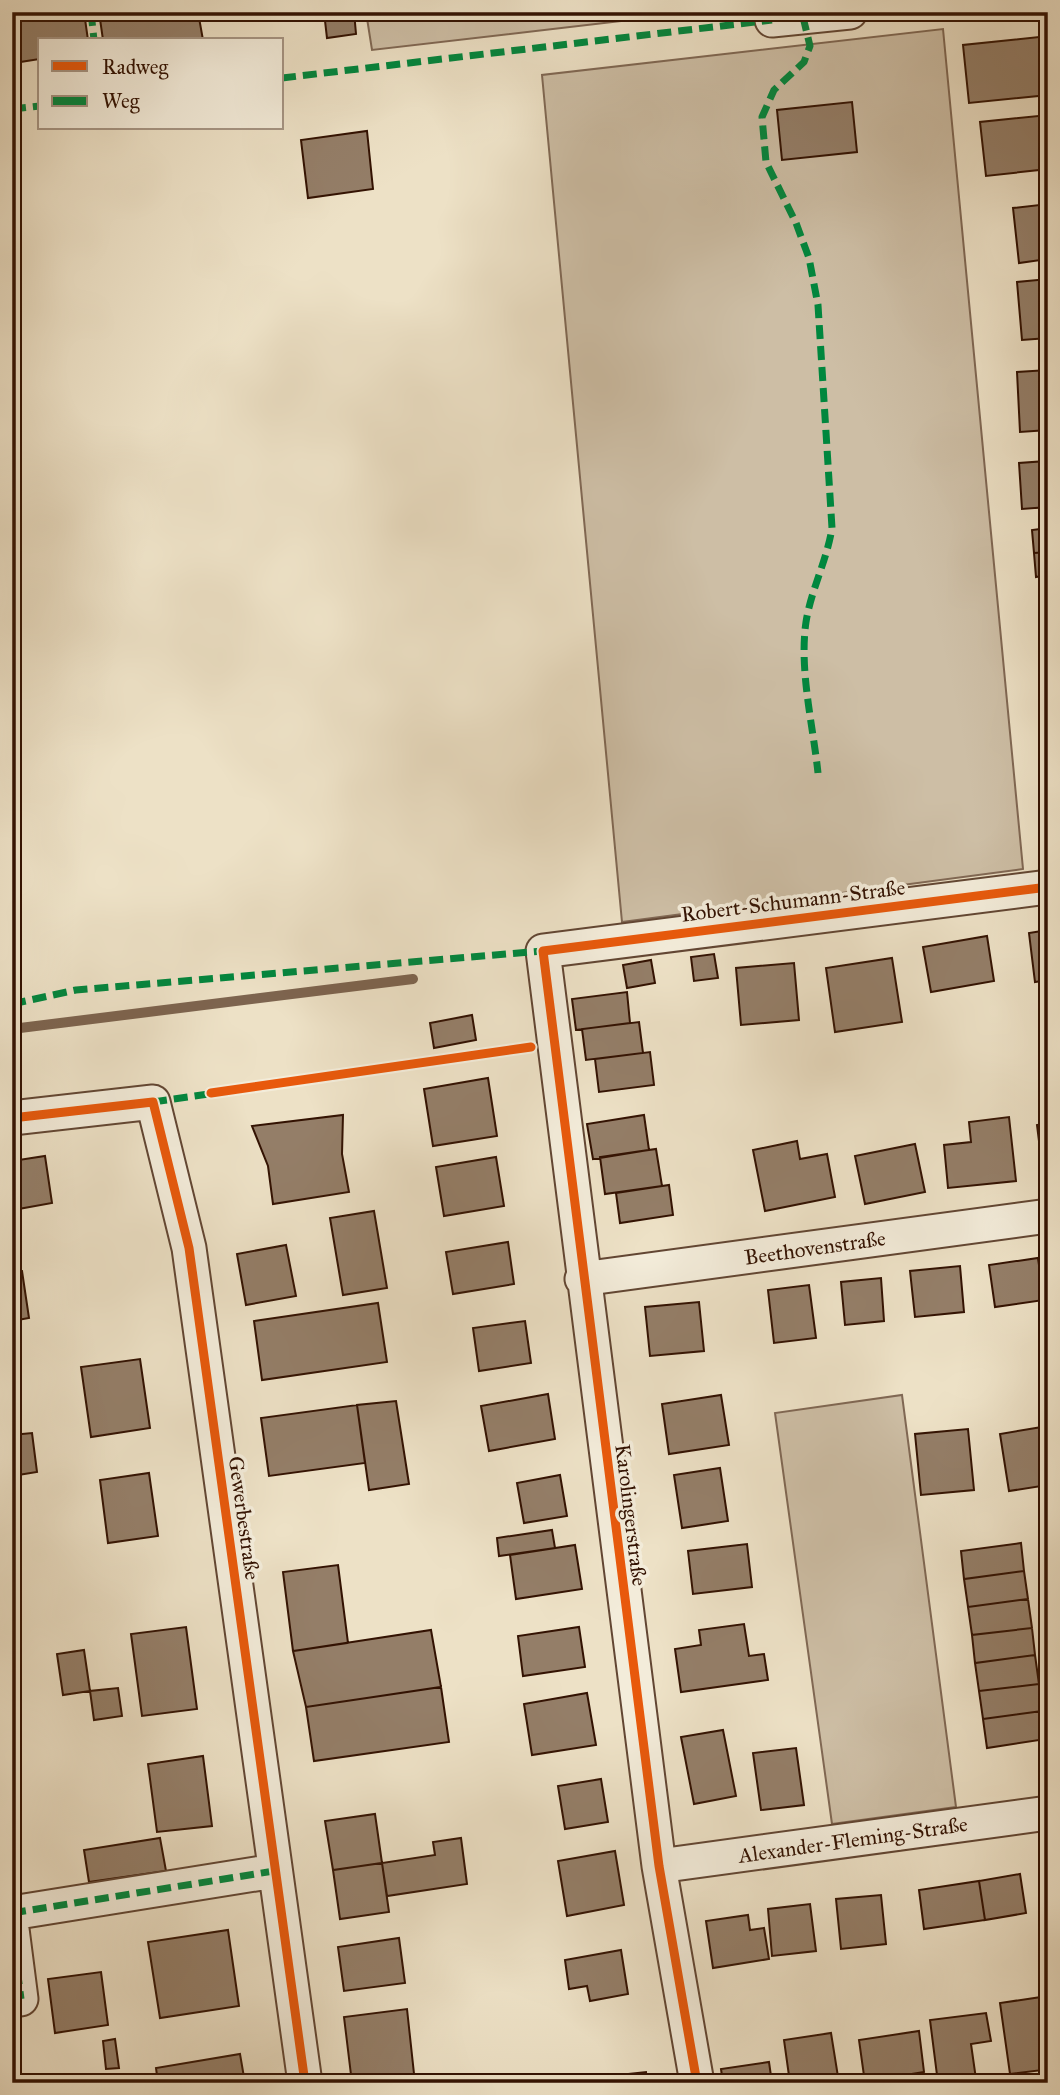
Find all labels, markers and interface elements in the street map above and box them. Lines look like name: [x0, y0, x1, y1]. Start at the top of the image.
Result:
legend: [38, 38, 284, 130]
text: Radweg: [102, 54, 168, 80]
text: Weg: [102, 88, 140, 114]
street label: Robert-Schumann-Straße: [679, 874, 907, 928]
street label: Beethovenstraße: [743, 1225, 888, 1271]
street label: Karolingerstraße: [609, 1443, 653, 1588]
street label: Gewerbestraße: [222, 1454, 266, 1582]
street label: Alexander-Fleming-Straße: [736, 1811, 969, 1869]

